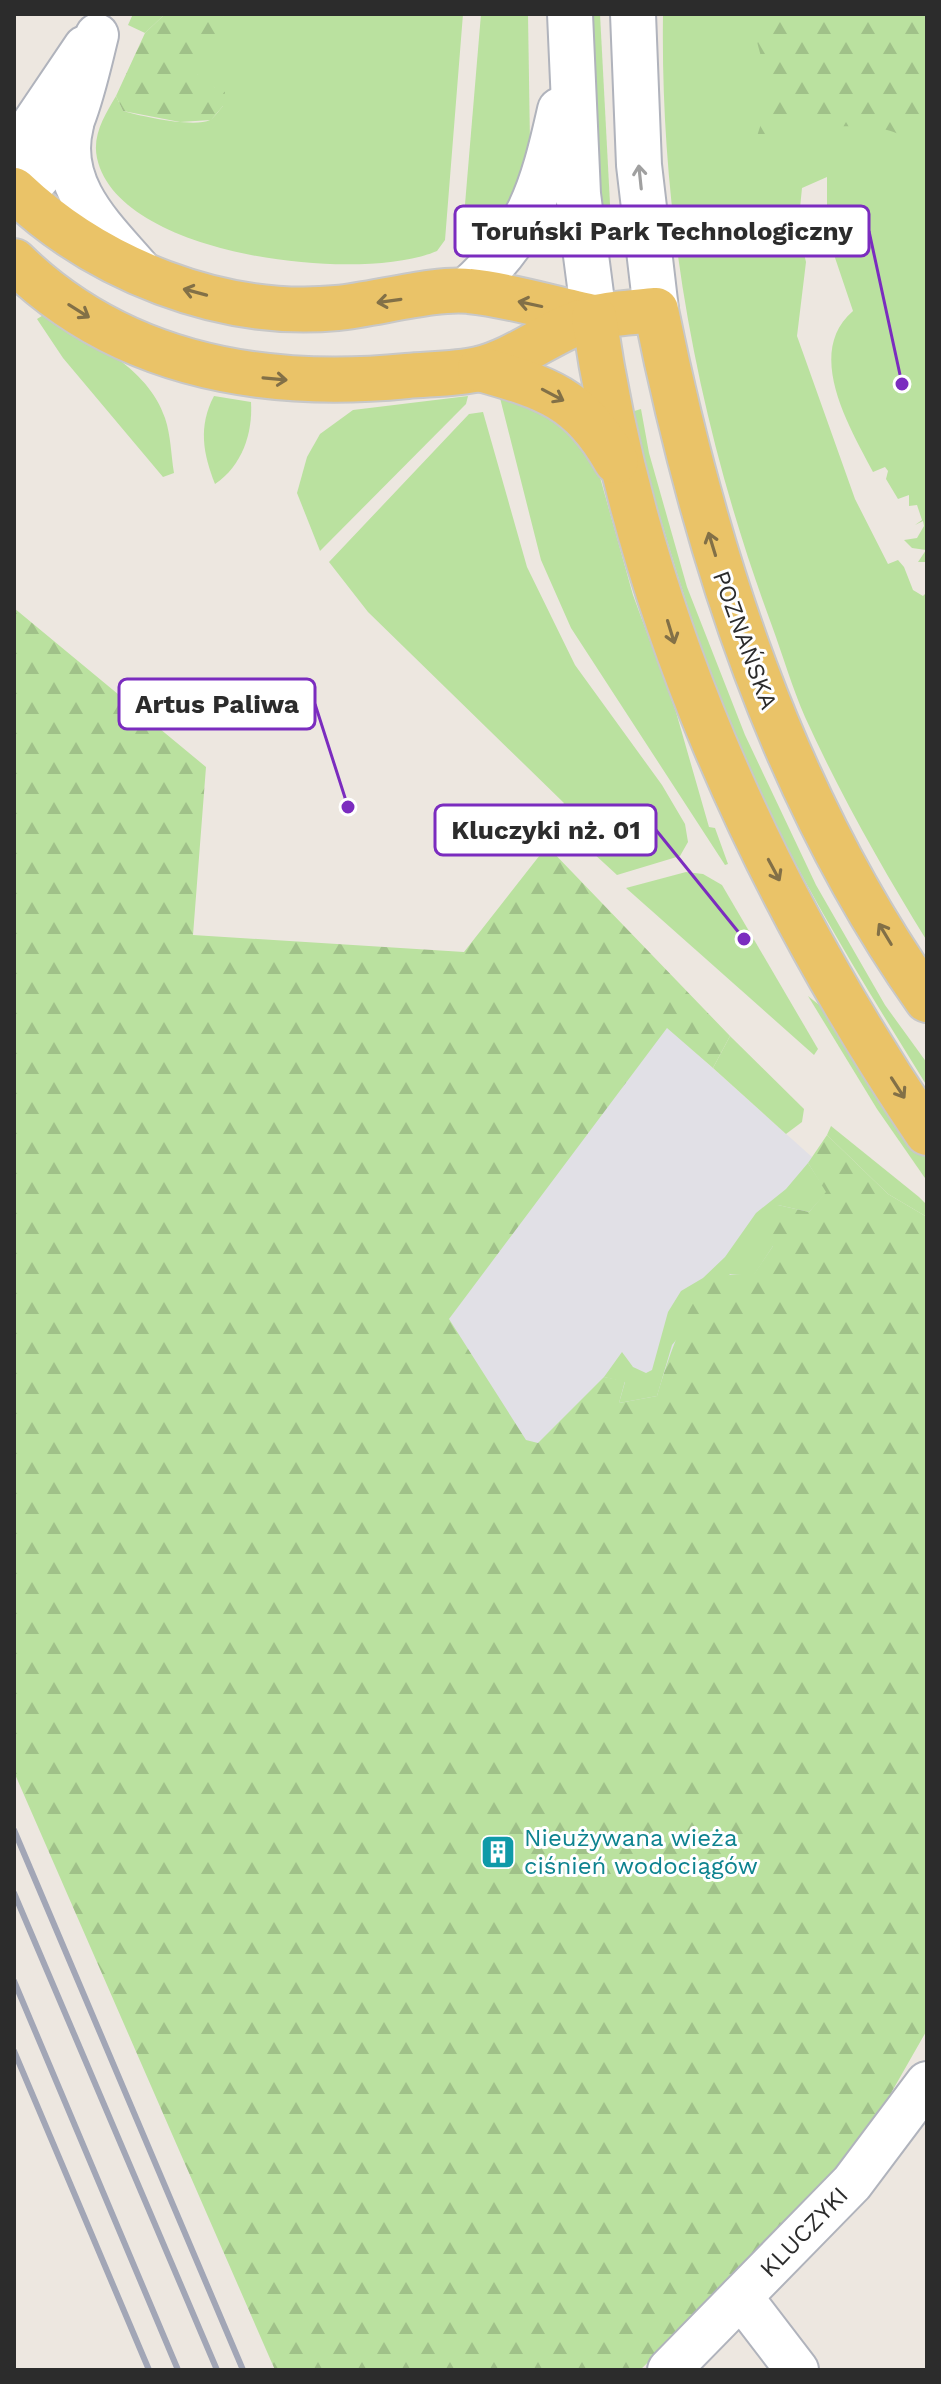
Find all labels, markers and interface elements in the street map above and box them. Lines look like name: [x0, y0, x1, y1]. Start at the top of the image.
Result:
one-way arrow: [633, 164, 648, 191]
callout: Toruński Park Technologiczny: [455, 206, 869, 256]
text: Toruński Park Technologiczny: [471, 216, 853, 246]
one-way arrow: [183, 284, 208, 299]
one-way arrow: [377, 294, 403, 309]
one-way arrow: [518, 296, 544, 311]
one-way arrow: [67, 303, 90, 319]
one-way arrow: [261, 372, 288, 387]
one-way arrow: [541, 387, 564, 403]
one-way arrow: [704, 532, 719, 558]
street label: POZNAŃSKA: [707, 567, 783, 713]
one-way arrow: [664, 618, 679, 644]
callout: Artus Paliwa: [119, 679, 315, 729]
text: Artus Paliwa: [135, 689, 299, 719]
callout: Kluczyki nż. 01: [435, 805, 656, 855]
text: Kluczyki nż. 01: [451, 815, 641, 845]
one-way arrow: [766, 858, 782, 882]
one-way arrow: [877, 923, 893, 946]
one-way arrow: [890, 1076, 906, 1099]
place label: Nieużywana wieża ciśnień wodociągów: [524, 1824, 758, 1880]
building icon: Nieużywana wieża ciśnień wodociągów: [479, 1833, 517, 1871]
street label: KLUCZYKI: [754, 2181, 854, 2283]

